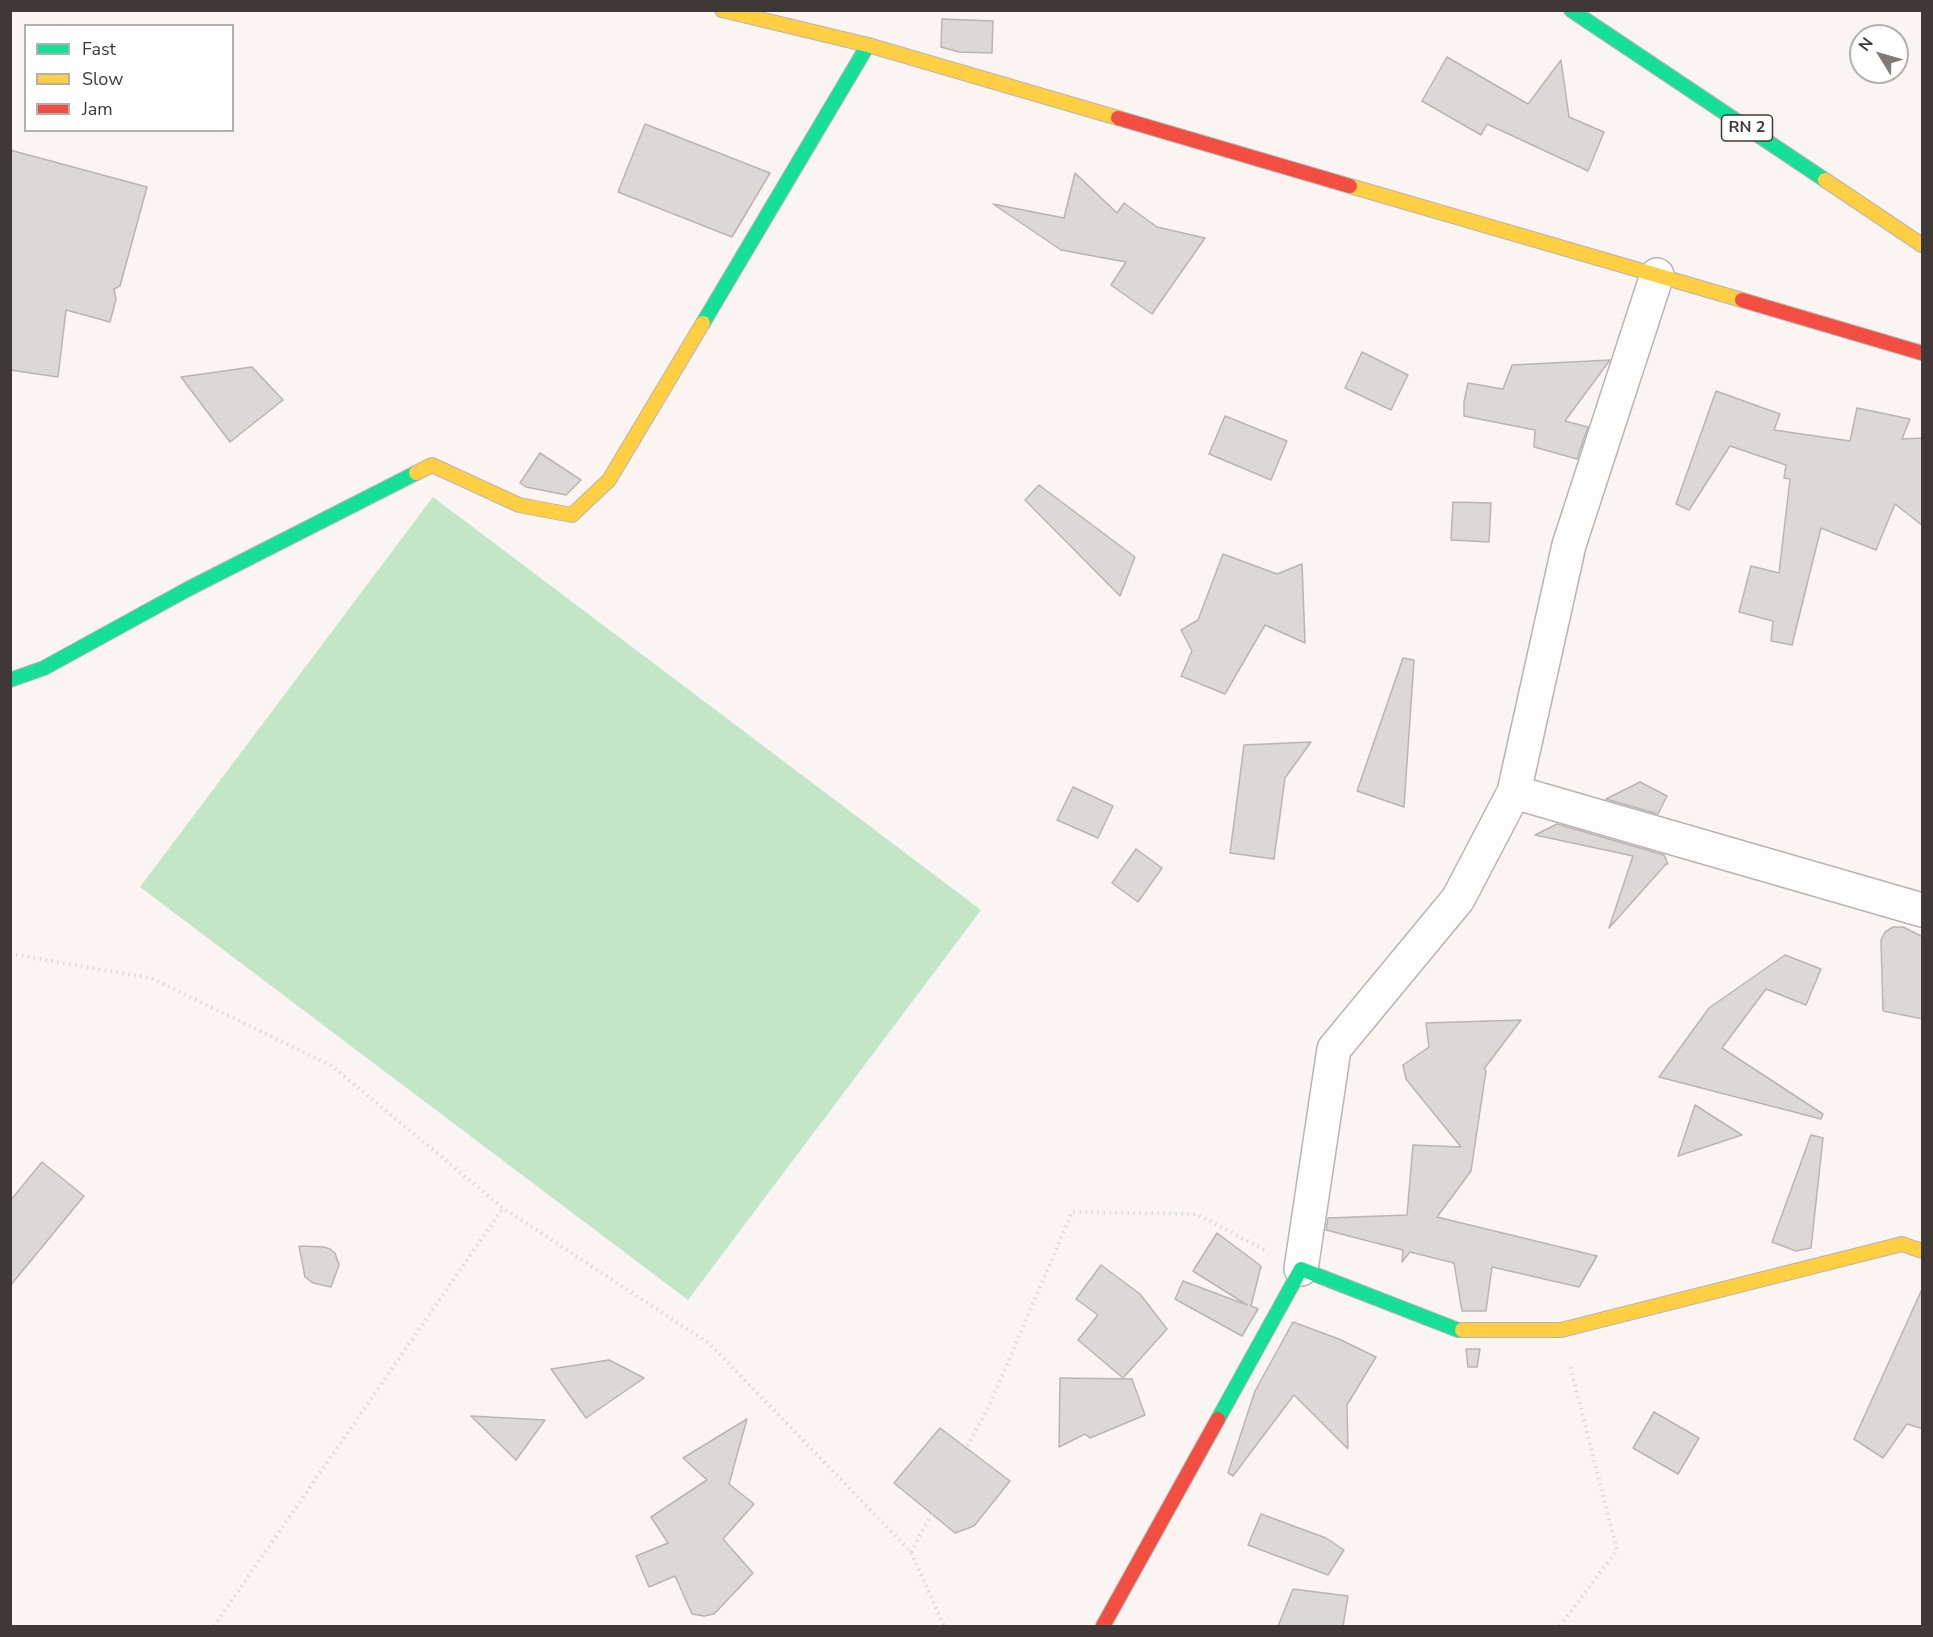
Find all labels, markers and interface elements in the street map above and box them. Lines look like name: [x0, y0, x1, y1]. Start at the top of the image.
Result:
legend: [24, 24, 234, 132]
north arrow: [1849, 24, 1909, 84]
text: N: [1854, 33, 1879, 56]
text: Fast: [82, 37, 116, 61]
text: Slow: [82, 67, 123, 91]
text: Jam: [82, 97, 113, 121]
road number: RN 2: [1722, 115, 1772, 141]

